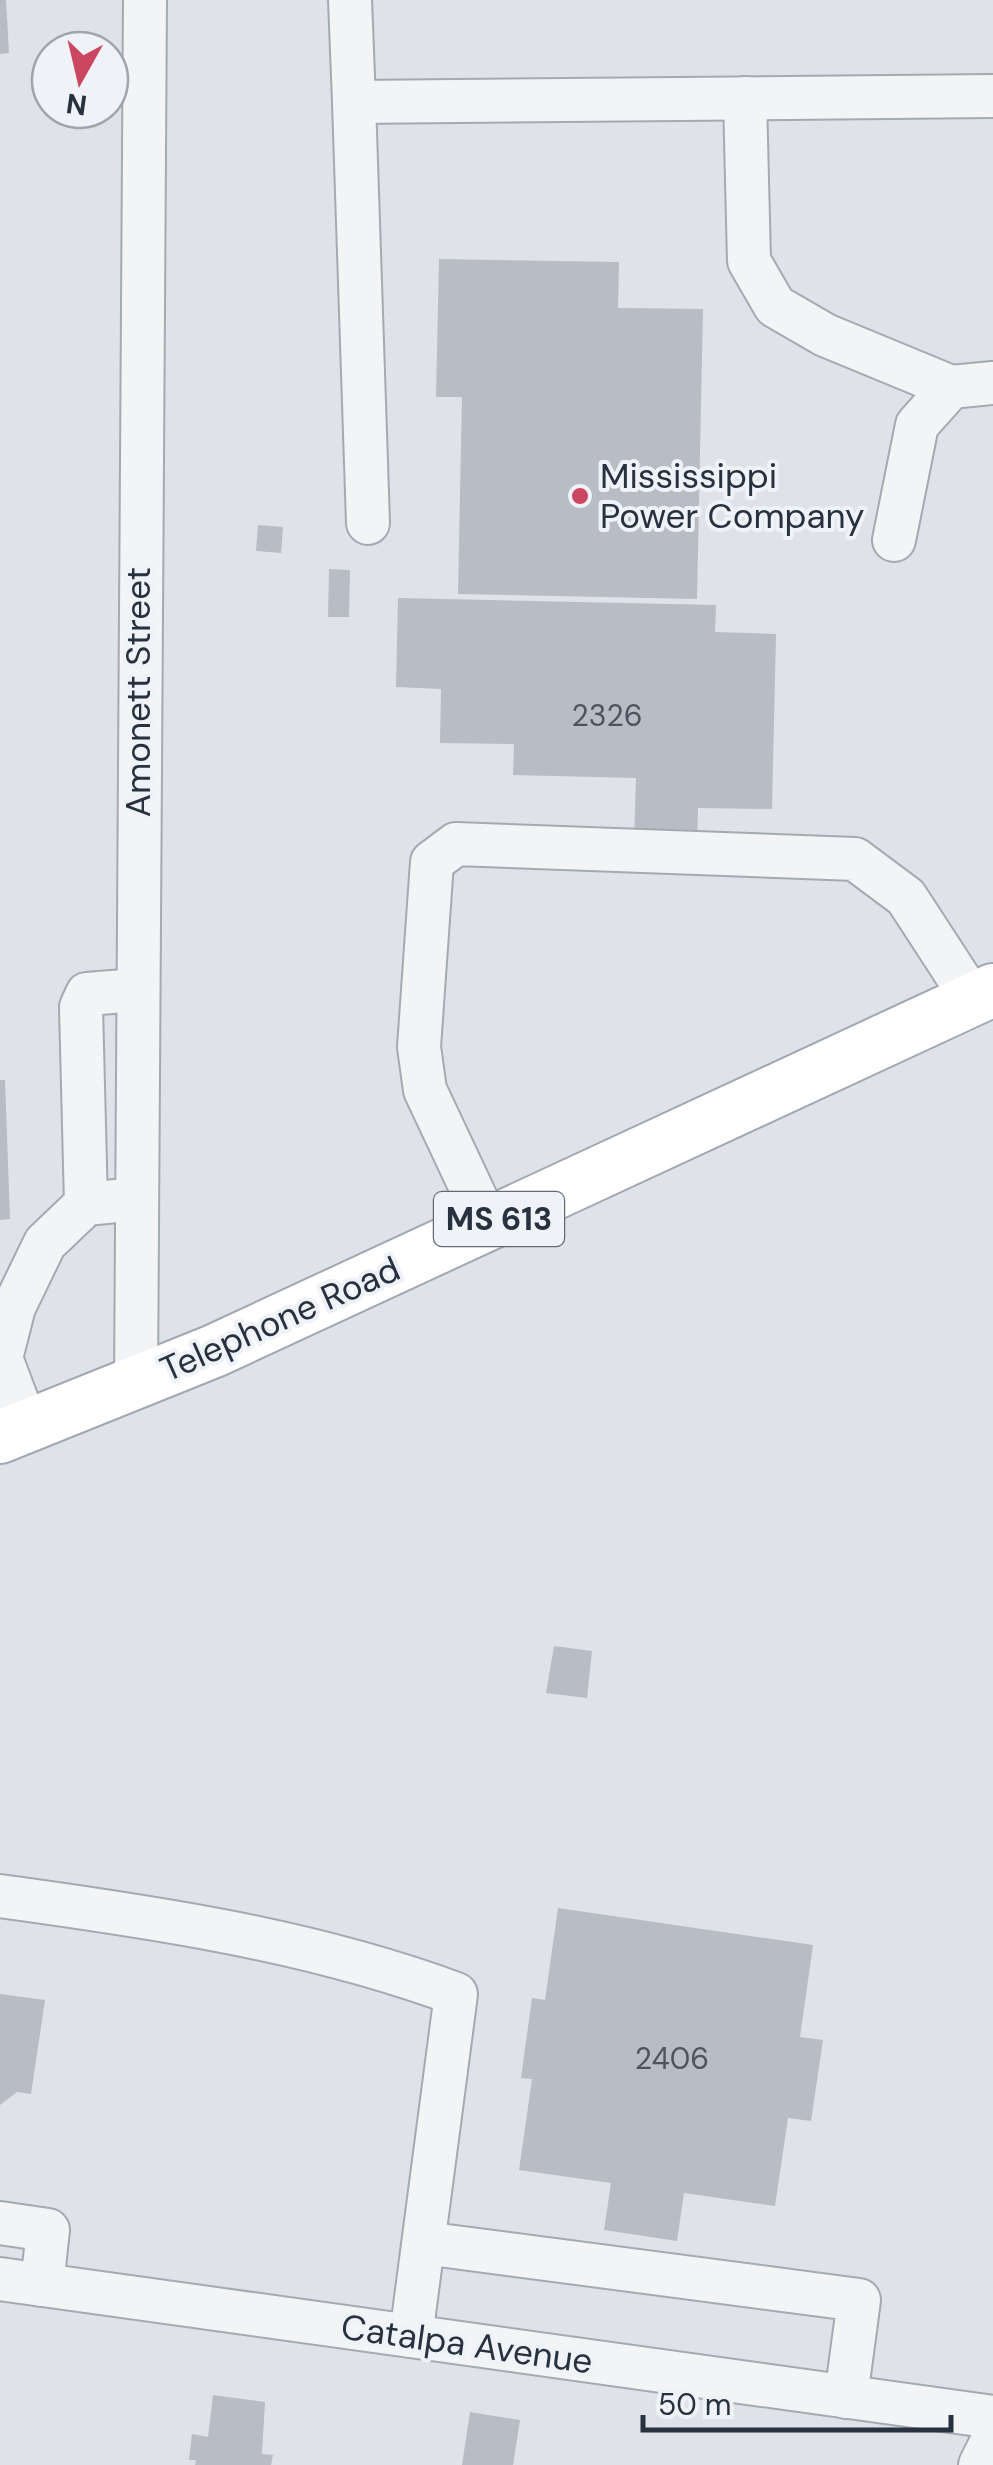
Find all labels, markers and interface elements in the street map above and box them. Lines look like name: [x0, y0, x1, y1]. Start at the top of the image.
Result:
north arrow: [30, 30, 130, 130]
text: N: [64, 85, 89, 124]
place label: Mississippi Power Company: [600, 453, 865, 539]
marker: Mississippi Power Company: [569, 485, 591, 507]
street label: Amonett Street: [115, 567, 161, 817]
house number: 2326: [571, 696, 643, 735]
road number: MS 613: [434, 1192, 564, 1246]
street label: Telephone Road: [153, 1246, 407, 1392]
house number: 2406: [635, 2039, 709, 2078]
street label: Catalpa Avenue: [338, 2304, 596, 2384]
scale bar: [643, 2370, 950, 2432]
text: 50 m: [658, 2385, 732, 2424]

